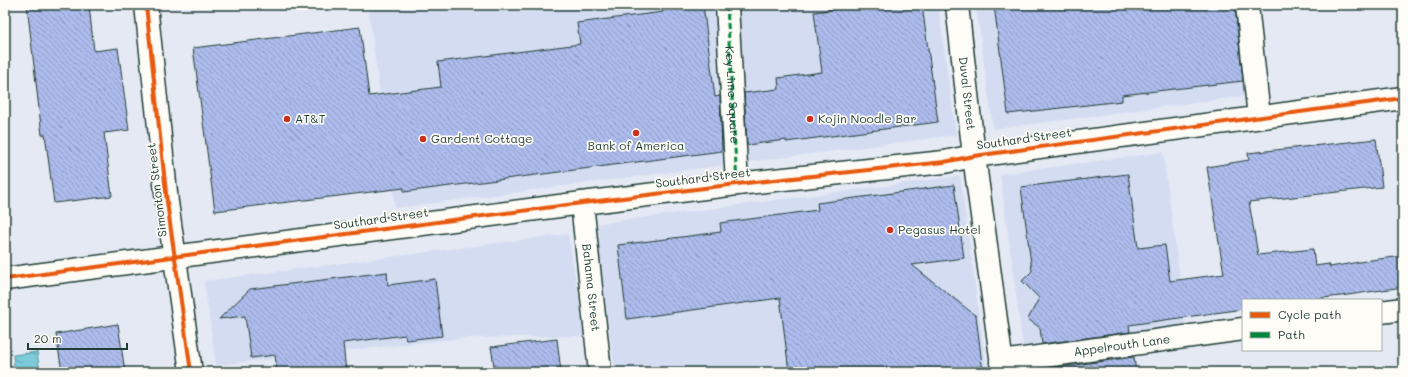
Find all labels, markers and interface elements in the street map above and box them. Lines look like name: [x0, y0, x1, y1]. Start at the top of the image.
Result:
street label: Key Lime Square: [722, 46, 744, 144]
street label: Duval Street: [956, 56, 980, 131]
place label: AT&T: [295, 110, 326, 126]
place label: Kojin Noodle Bar: [818, 110, 917, 126]
marker: AT&T: [282, 114, 292, 124]
marker: Kojin Noodle Bar: [805, 114, 815, 124]
street label: Southard Street: [975, 123, 1072, 153]
marker: Bank of America: [631, 128, 641, 138]
place label: Gardent Cottage: [431, 130, 532, 146]
marker: Gardent Cottage: [418, 134, 428, 144]
place label: Bank of America: [588, 137, 684, 153]
street label: Simonton Street: [142, 142, 170, 238]
street label: Southard Street: [654, 163, 751, 191]
street label: Southard Street: [332, 203, 429, 233]
place label: Pegasus Hotel: [898, 221, 981, 237]
marker: Pegasus Hotel: [885, 225, 895, 235]
street label: Bahama Street: [579, 243, 605, 332]
legend: [1242, 299, 1382, 351]
text: Cycle path: [1278, 306, 1341, 322]
scale bar: [28, 325, 127, 351]
text: Path: [1278, 326, 1305, 342]
text: 20 m: [34, 330, 62, 346]
street label: Appelrouth Lane: [1073, 330, 1171, 359]

